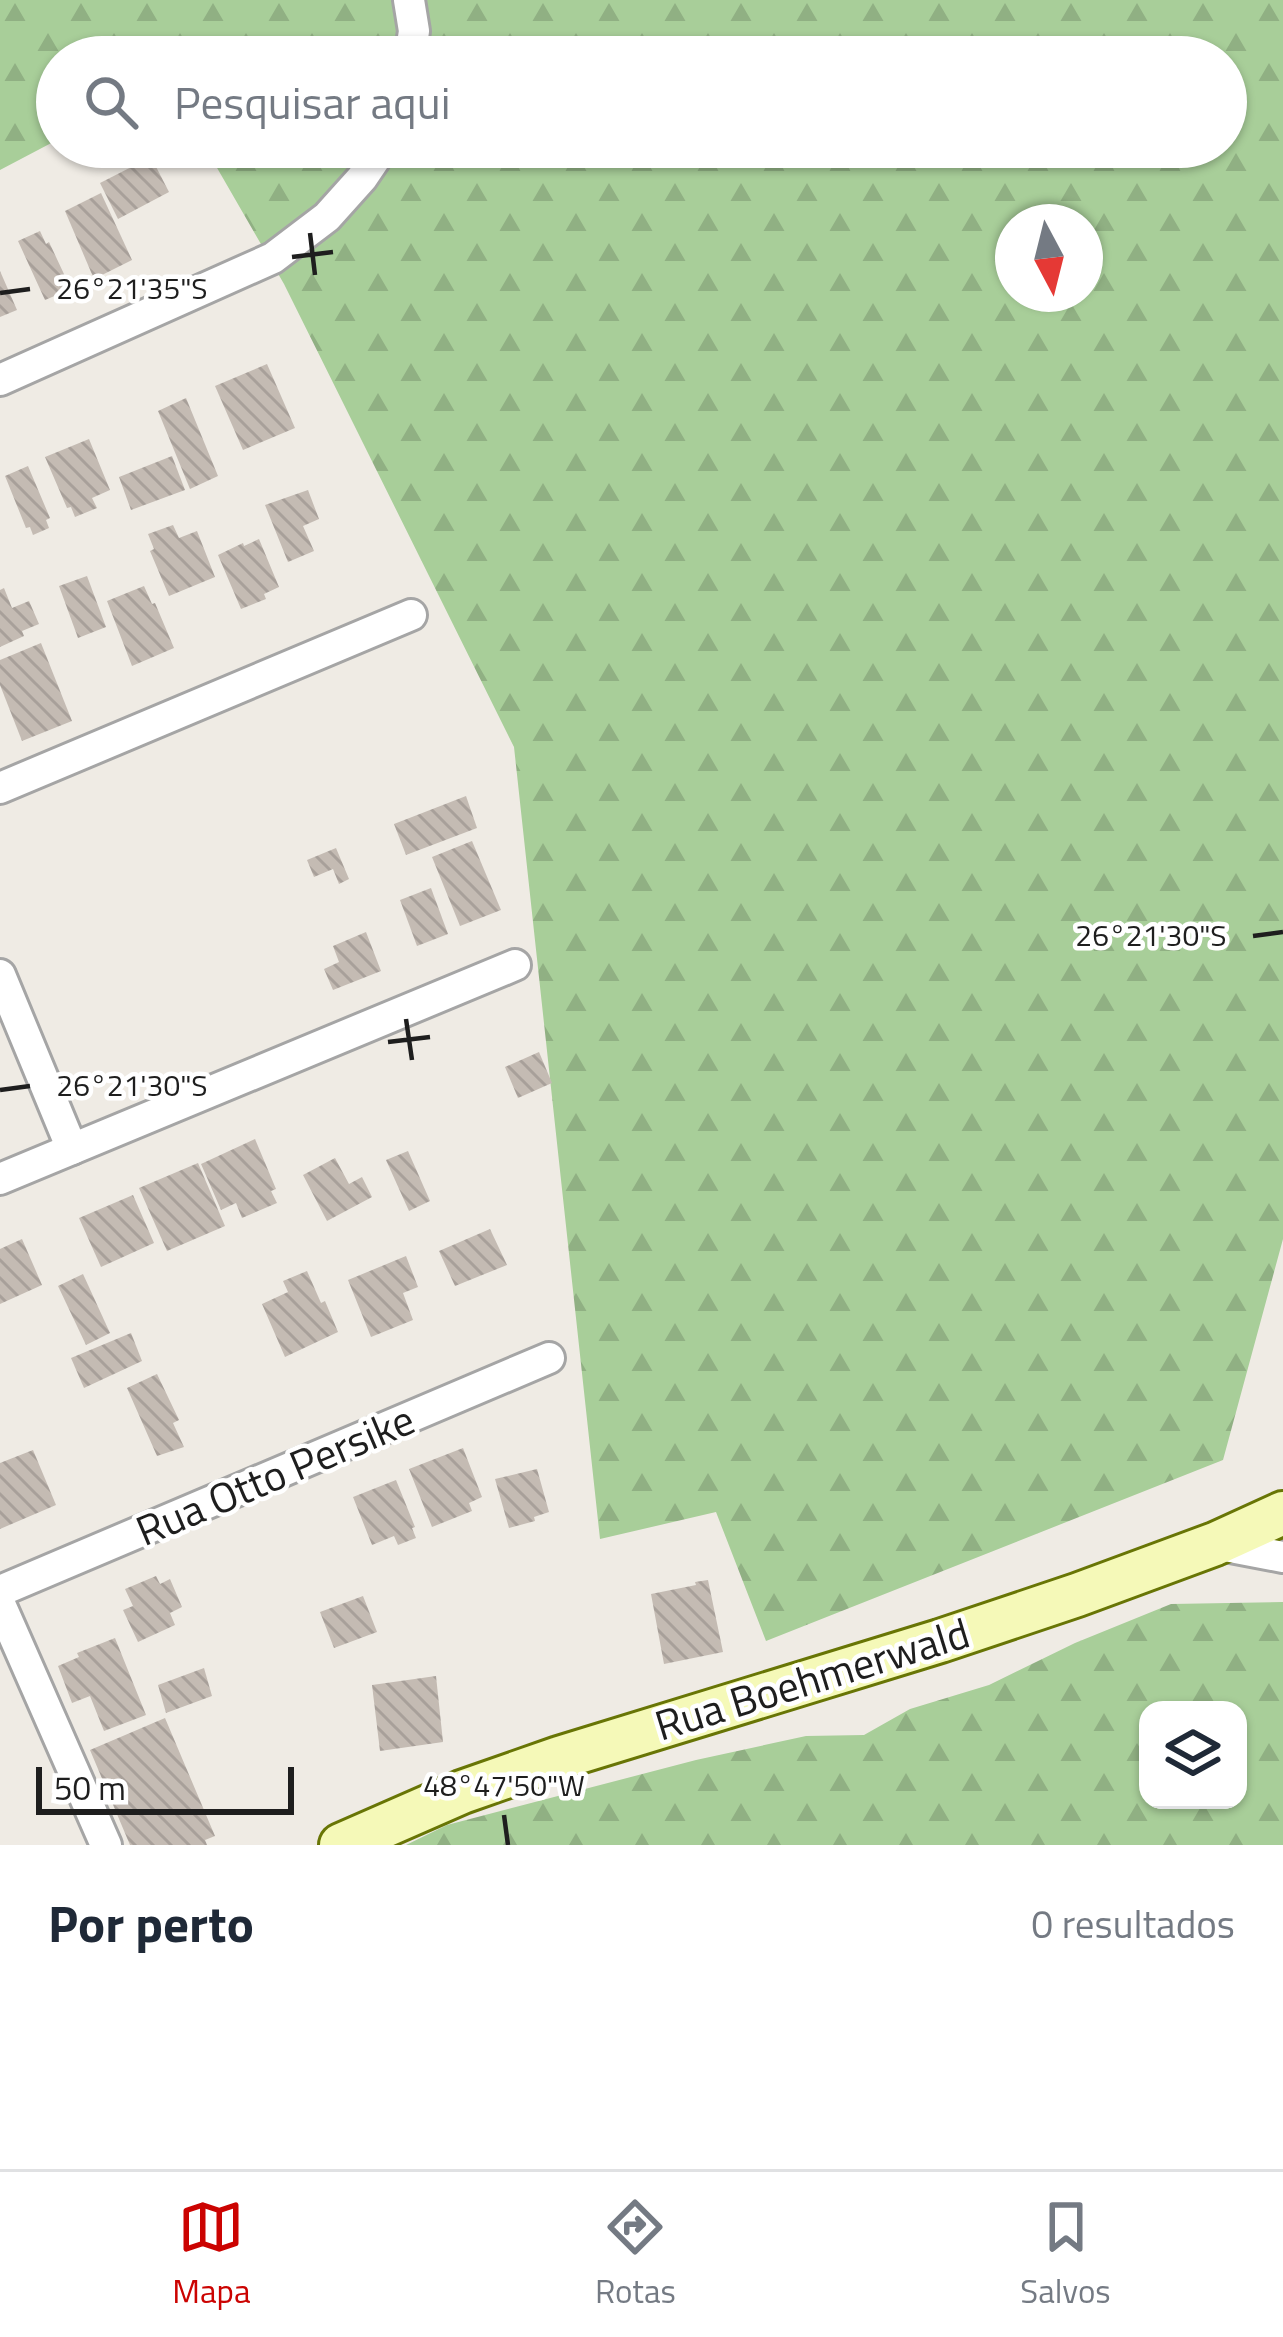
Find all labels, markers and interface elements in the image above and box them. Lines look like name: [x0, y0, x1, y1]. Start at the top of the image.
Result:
search box: [36, 36, 1247, 168]
text: Pesquisar aqui: [174, 68, 450, 136]
icon: search: [78, 69, 144, 135]
north arrow: [995, 204, 1103, 312]
text: 26°21'35"S: [56, 265, 208, 311]
text: 26°21'30"S: [1075, 912, 1227, 958]
text: 26°21'30"S: [56, 1062, 208, 1108]
street label: Rua Otto Persike: [125, 1387, 424, 1562]
street label: Rua Boehmerwald: [647, 1600, 977, 1756]
map controls: [1139, 1701, 1247, 1809]
button: layers: [1139, 1701, 1247, 1809]
scale bar: [36, 1761, 294, 1814]
text: 48°47'50"W: [423, 1762, 585, 1808]
text: 50 m: [54, 1763, 126, 1813]
text: Por perto: [48, 1884, 254, 1962]
text: 0 resultados: [1031, 1894, 1235, 1953]
tab: Mapa: [172, 2194, 250, 2316]
tab: Rotas: [595, 2194, 676, 2316]
tab: Salvos: [1020, 2194, 1111, 2316]

